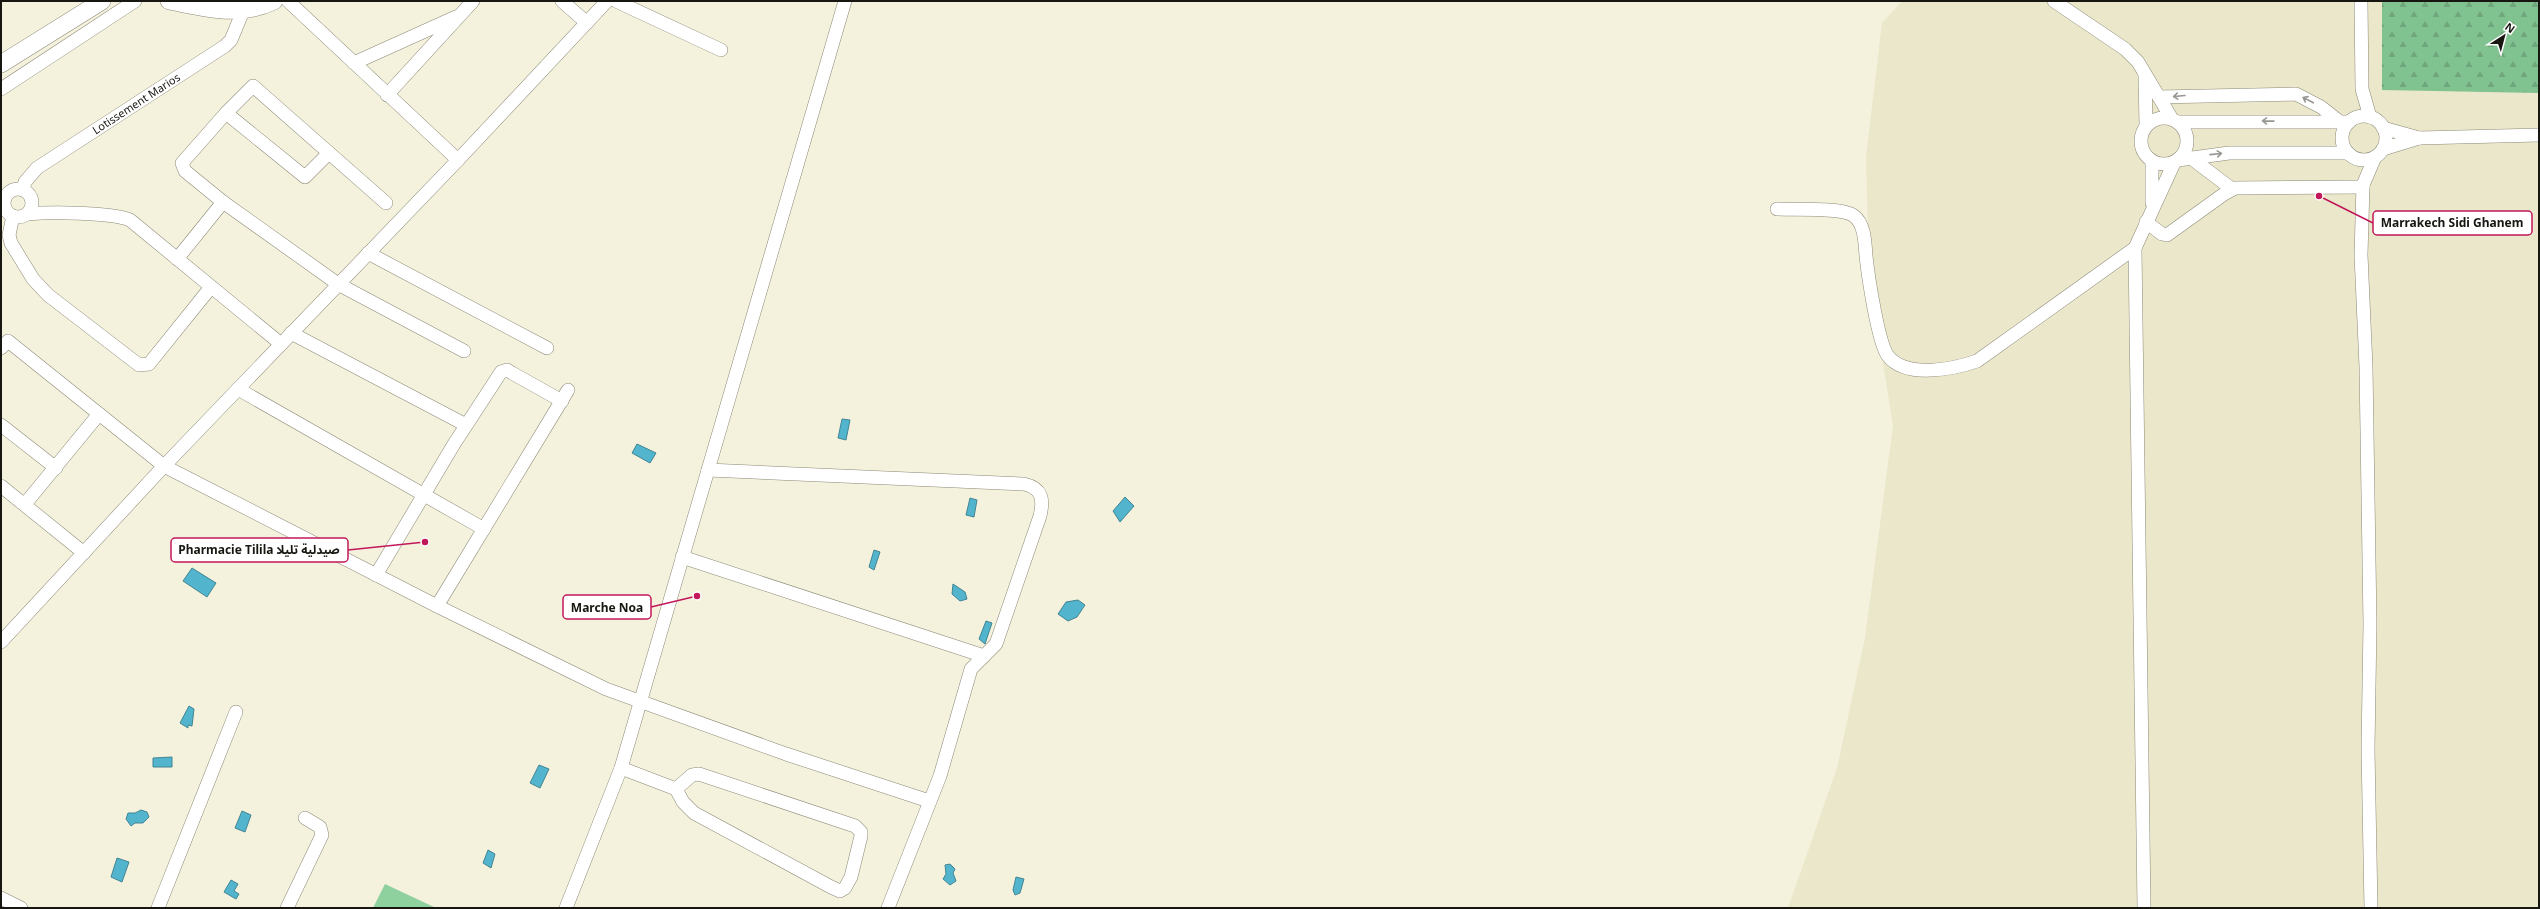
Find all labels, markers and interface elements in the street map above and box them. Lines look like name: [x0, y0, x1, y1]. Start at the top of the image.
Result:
north arrow: [2484, 16, 2524, 56]
text: N: [2502, 19, 2518, 36]
street label: Lotissement Marios: [89, 69, 183, 137]
one-way arrow: [2173, 92, 2186, 99]
one-way arrow: [2302, 95, 2314, 103]
one-way arrow: [2262, 117, 2275, 125]
one-way arrow: [2210, 151, 2223, 158]
callout: Marrakech Sidi Ghanem: [2373, 211, 2532, 235]
text: Marrakech Sidi Ghanem: [2381, 214, 2523, 231]
callout: Pharmacie Tilila صيدلية تليلا: [171, 538, 348, 562]
text: Pharmacie Tilila صيدلية تليلا: [178, 541, 340, 558]
callout: Marche Noa: [563, 595, 651, 619]
text: Marche Noa: [571, 599, 643, 616]

